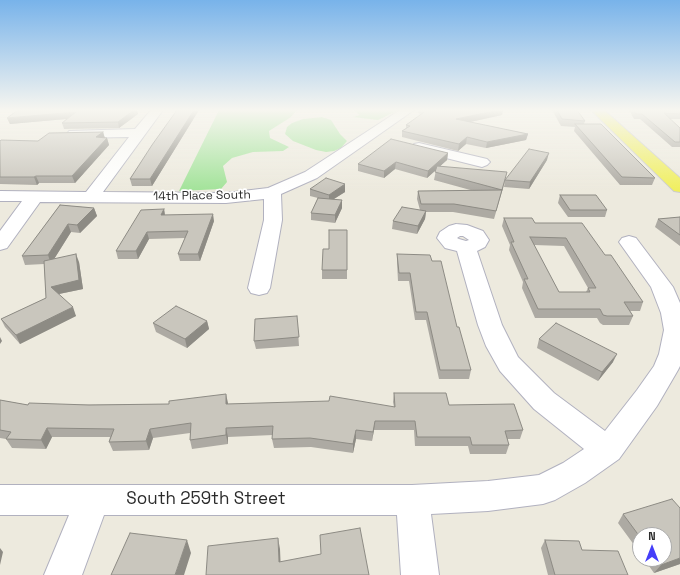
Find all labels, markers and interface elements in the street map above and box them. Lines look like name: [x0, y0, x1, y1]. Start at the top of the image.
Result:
street label: 14th Place South: [153, 188, 251, 204]
street label: South 259th Street: [126, 489, 286, 509]
north arrow: [632, 527, 672, 567]
text: N: [648, 529, 656, 543]

